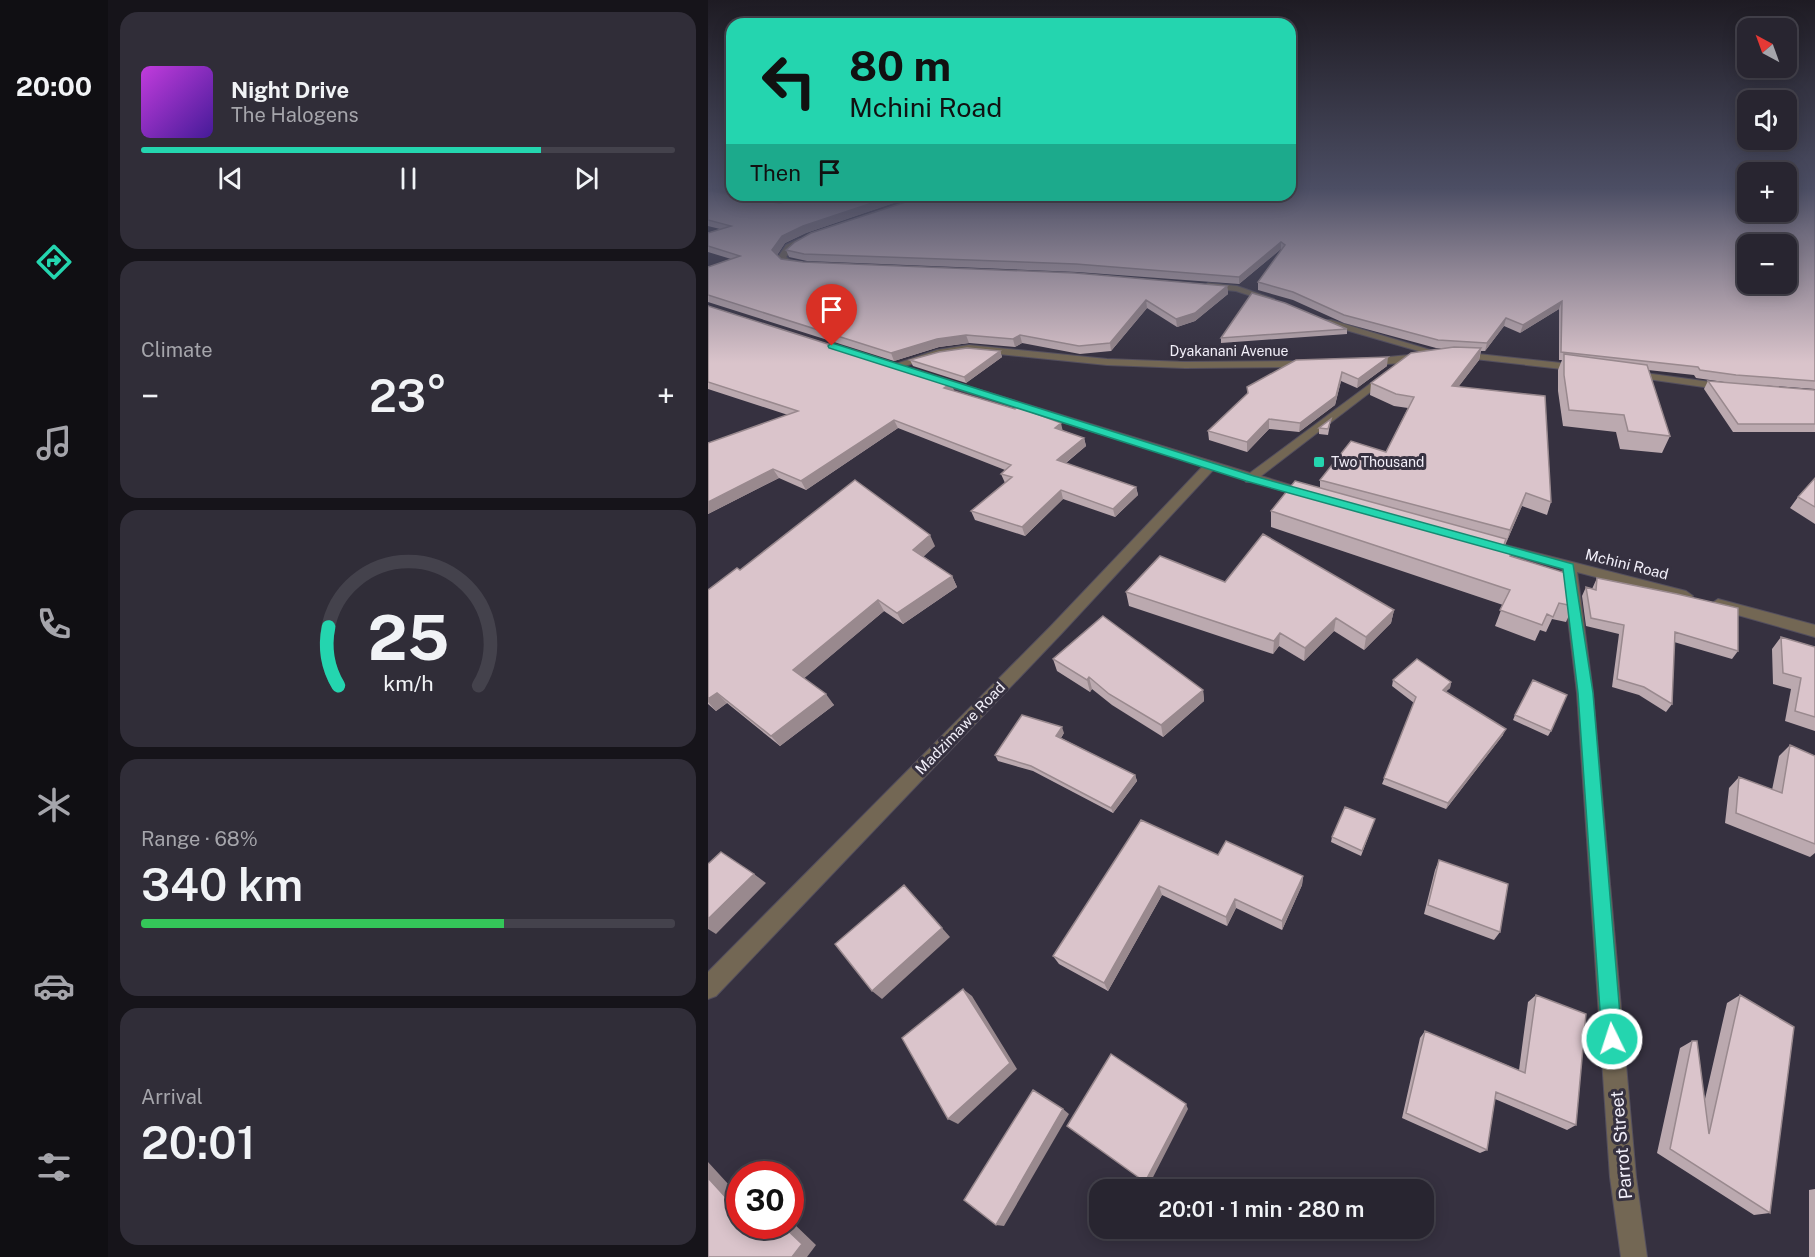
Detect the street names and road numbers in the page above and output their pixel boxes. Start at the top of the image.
street label: Dyakanani Avenue [1169,343,1289,359]
street label: Mchini Road [1584,545,1670,583]
street label: Madzimawe Road [912,678,1008,778]
street label: Parrot Street [1606,1090,1636,1200]

